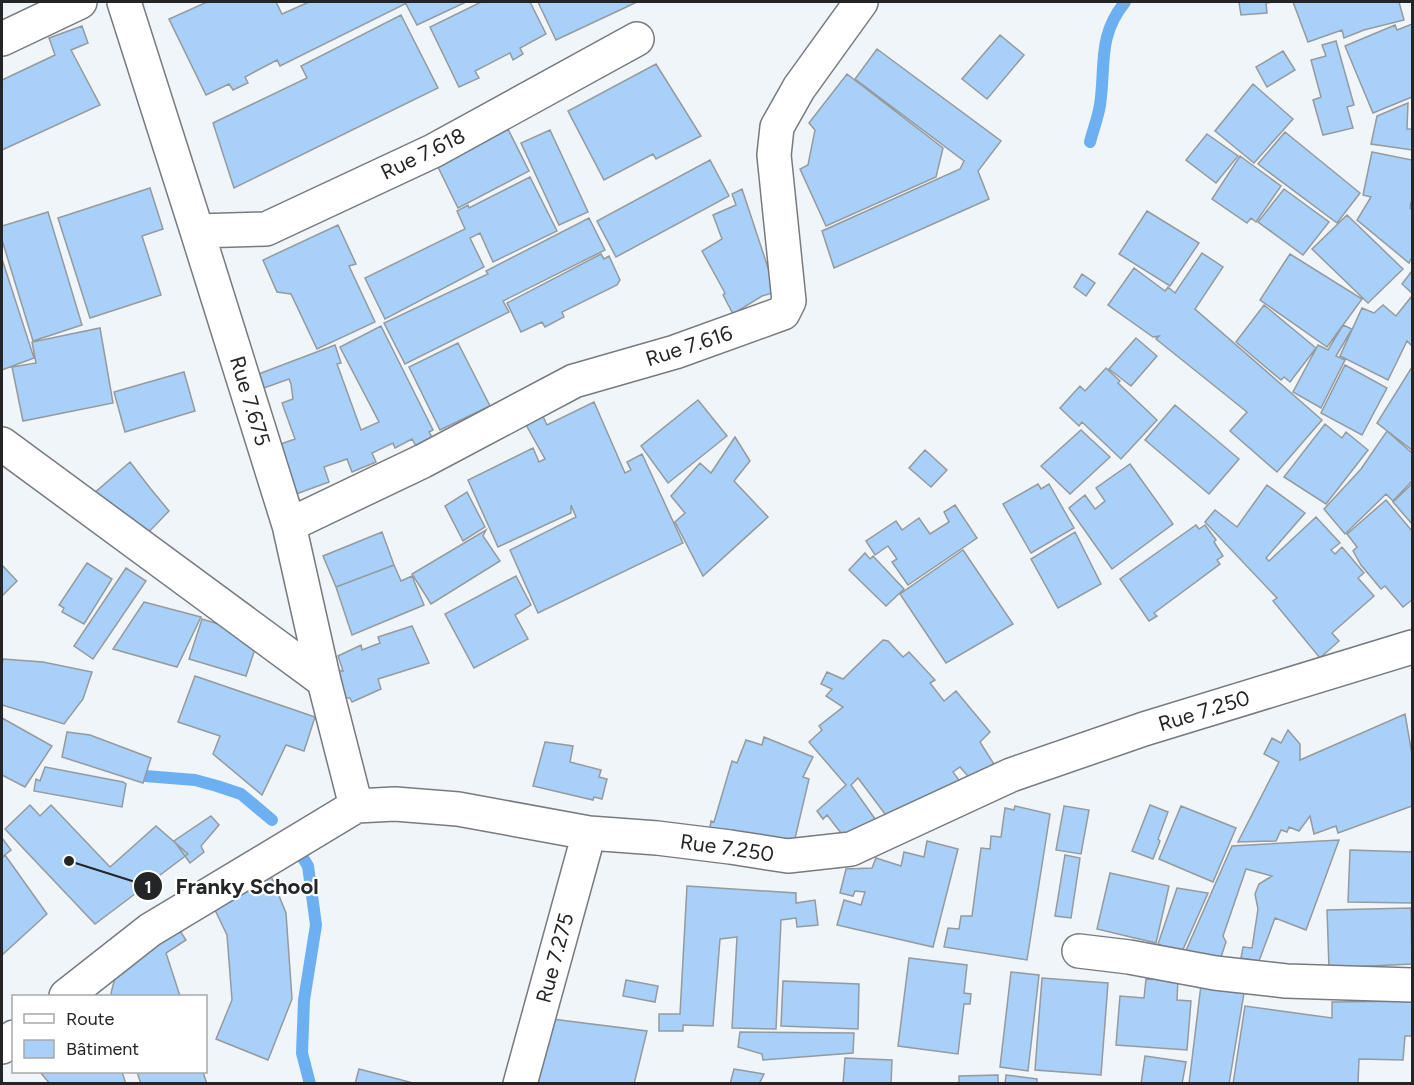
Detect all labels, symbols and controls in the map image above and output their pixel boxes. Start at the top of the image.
street label: Rue 7.618 [377,122,469,185]
street label: Rue 7.616 [642,320,735,371]
street label: Rue 7.675 [225,353,276,449]
street label: Rue 7.250 [1155,685,1253,736]
street label: Rue 7.250 [679,829,776,866]
callout: Franky School [133,866,330,906]
text: Franky School [175,873,319,900]
text: 1 [144,876,152,898]
street label: Rue 7.275 [531,910,579,1006]
legend [12,995,207,1073]
text: Route [66,1008,115,1030]
text: Bâtiment [66,1038,139,1060]

